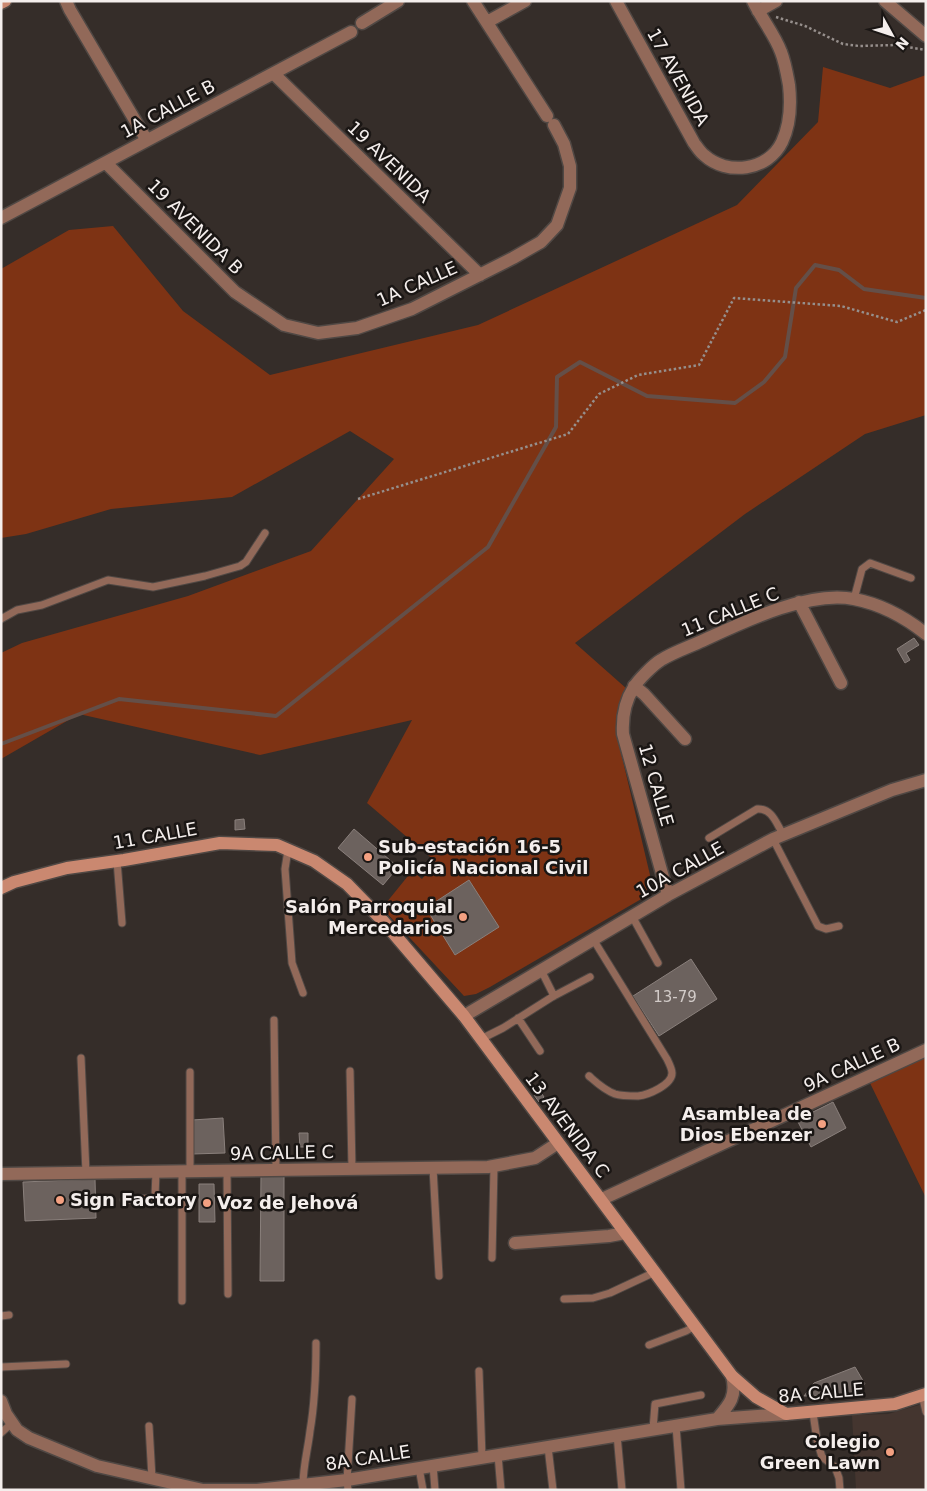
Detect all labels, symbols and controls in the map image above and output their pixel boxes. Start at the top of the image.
north arrow [867,10,917,60]
street label: 17 AVENIDA [643,24,714,130]
text: N [892,34,912,53]
street label: 1A CALLE B [117,75,219,142]
street label: 19 AVENIDA [343,117,436,207]
street label: 19 AVENIDA B [143,175,247,279]
street label: 1A CALLE [373,256,460,311]
street label: 11 CALLE C [678,582,782,641]
street label: 12 CALLE [635,741,678,829]
street label: 11 CALLE [111,818,199,853]
place label: Sub-estación 16-5 Policía Nacional Civil [378,836,588,878]
street label: 10A CALLE [632,837,727,902]
marker: Sub-estación 16-5 Policía Nacional Civil [362,851,374,863]
place label: Salón Parroquial Mercedarios [285,896,453,938]
marker: Salón Parroquial Mercedarios [457,911,469,923]
house number: 13-79 [653,988,697,1006]
street label: 9A CALLE B [800,1033,903,1096]
street label: 13 AVENIDA C [521,1068,614,1181]
place label: Asamblea de Dios Ebenzer [680,1103,812,1145]
marker: Asamblea de Dios Ebenzer [816,1118,828,1130]
street label: 9A CALLE C [230,1141,334,1164]
place label: Sign Factory [70,1189,197,1210]
place label: Voz de Jehová [217,1192,358,1213]
marker: Sign Factory [54,1194,66,1206]
marker: Voz de Jehová [201,1197,213,1209]
street label: 8A CALLE [777,1378,865,1407]
place label: Colegio Green Lawn [760,1431,880,1473]
street label: 8A CALLE [324,1440,412,1475]
marker: Colegio Green Lawn [884,1446,896,1458]

